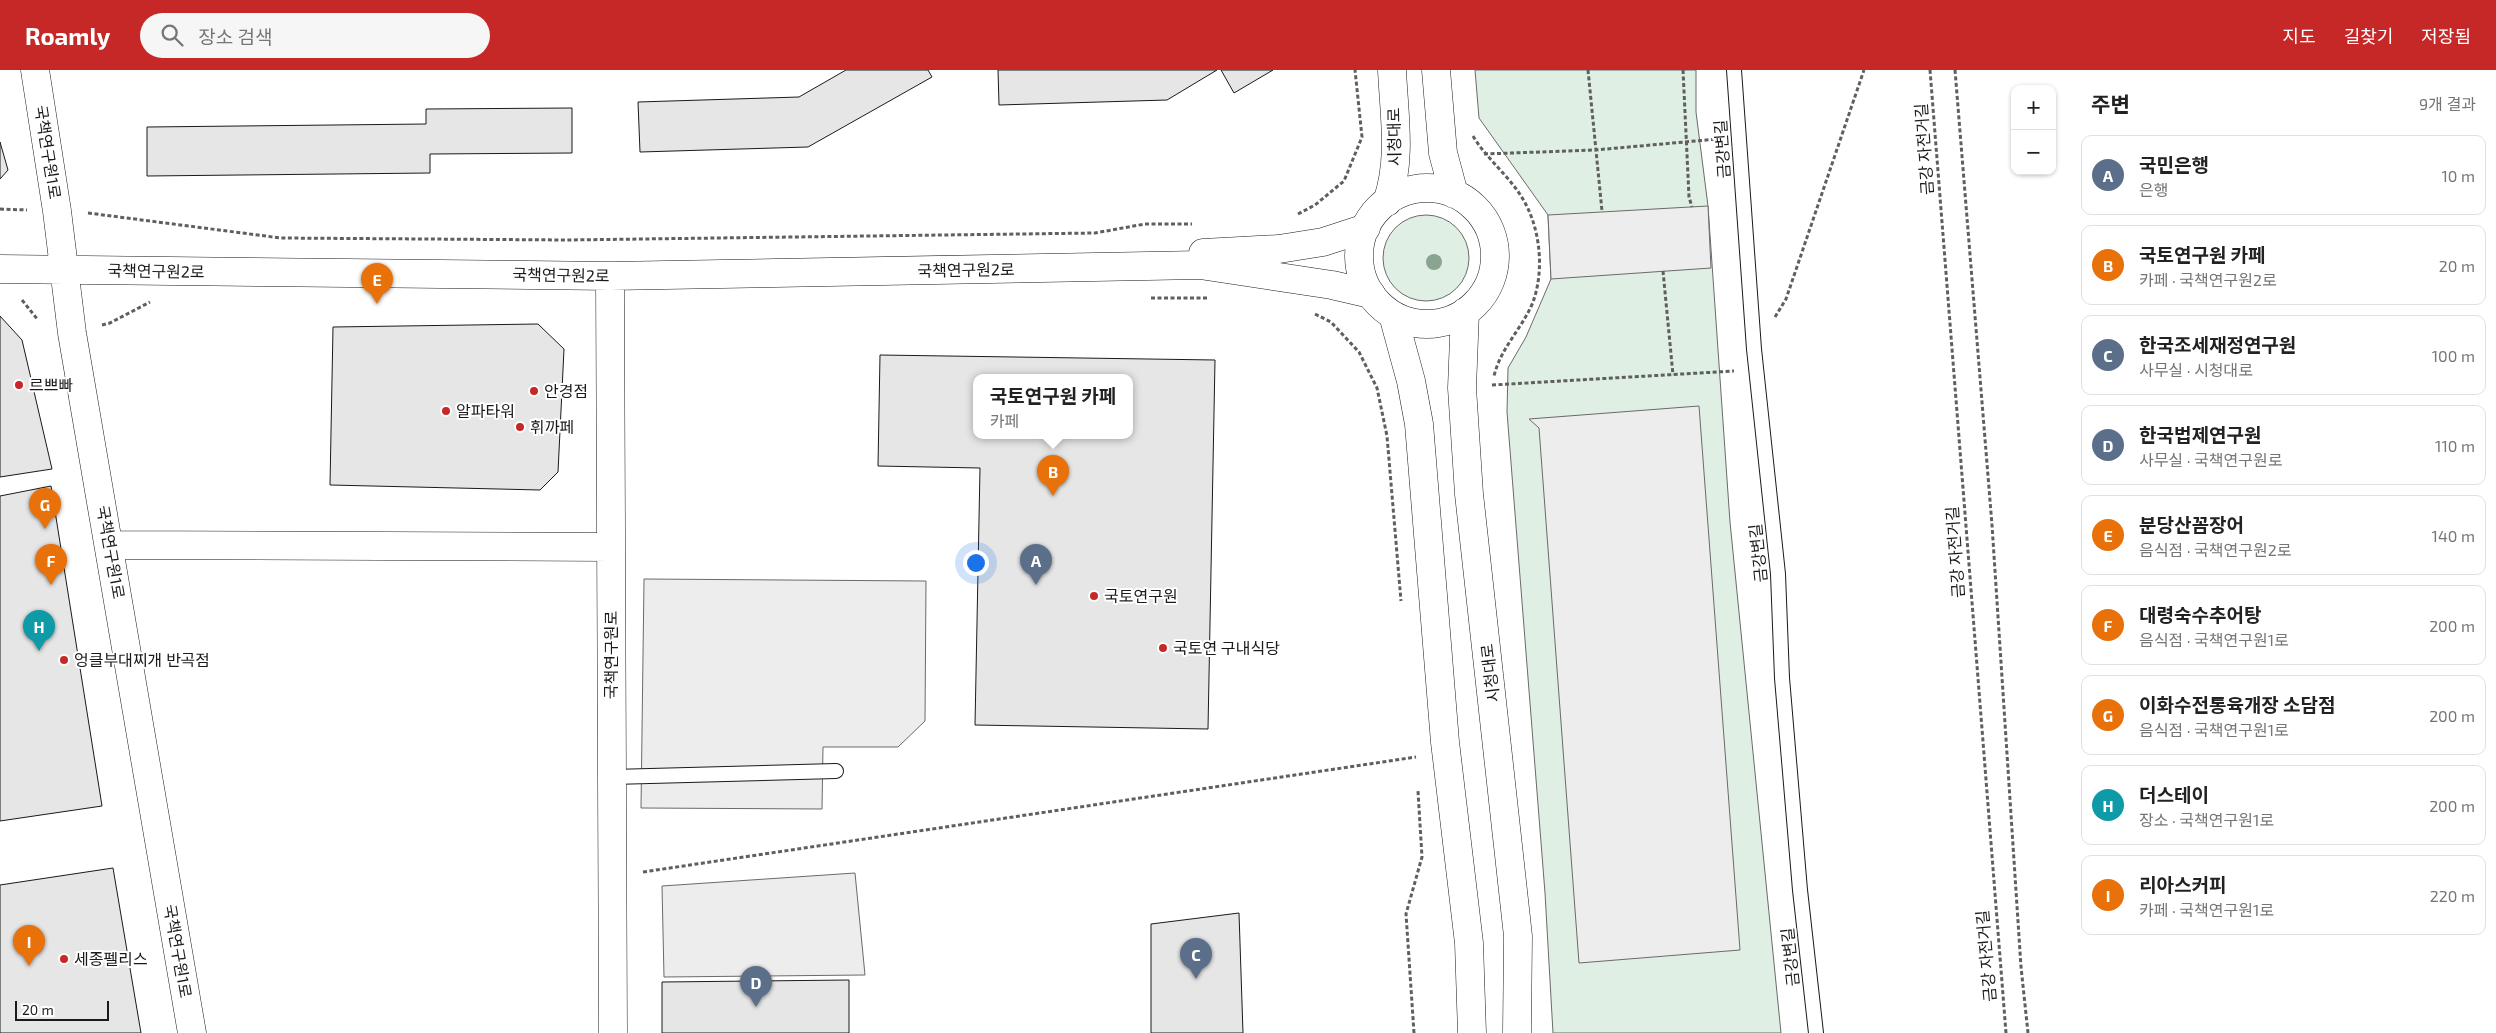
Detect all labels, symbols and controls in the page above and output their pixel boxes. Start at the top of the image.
search box [140,13,490,58]
text: Roamly [25,21,110,50]
icon: search [158,21,186,49]
text: 장소 검색 [198,25,272,48]
text: 지도 [2283,25,2316,47]
text: 길찾기 [2344,25,2393,47]
text: 저장됨 [2421,25,2471,47]
map controls [2011,85,2056,175]
button: + [2011,85,2056,130]
text: 주변 [2091,91,2130,116]
text: 9개 결과 [2419,94,2476,113]
street label: 금강 자전거길 [1911,103,1936,196]
street label: 국책연구원1로 [32,104,65,200]
street label: 시청대로 [1383,107,1404,167]
street label: 금강변길 [1710,119,1733,179]
button: − [2011,130,2056,175]
text: 국민은행 [2139,153,2209,176]
text: A [2103,166,2113,185]
text: 10 m [2441,166,2475,185]
text: 은행 [2139,180,2168,199]
text: 국토연구원 카페 [2139,243,2265,266]
text: B [2103,256,2113,275]
text: 20 m [2439,256,2475,275]
street label: 국책연구원2로 [917,259,1015,280]
street label: 국책연구원2로 [107,260,205,281]
pin: E [361,263,393,304]
street label: 국책연구원2로 [512,264,610,285]
text: 카페 · 국책연구원2로 [2139,270,2277,289]
text: 한국조세재정연구원 [2139,333,2296,356]
text: C [2103,346,2113,365]
text: 100 m [2432,346,2475,365]
text: 사무실 · 시청대로 [2139,360,2253,379]
popup [973,374,1133,439]
place label: 르쁘빠 [29,375,73,394]
marker: 르쁘빠 [13,379,25,391]
place label: 안경점 [544,381,588,400]
text: 국토연구원 카페 [990,384,1116,407]
marker: 안경점 [528,385,540,397]
place label: 알파타워 [456,401,515,420]
marker: 알파타워 [440,405,452,417]
text: 카페 [990,411,1019,430]
place label: 휘까페 [530,417,574,436]
marker: 휘까페 [514,421,526,433]
text: 한국법제연구원 [2139,423,2261,446]
text: D [2103,436,2113,455]
text: 110 m [2435,436,2475,455]
text: 사무실 · 국책연구원로 [2139,450,2282,469]
pin: B [1037,455,1069,496]
pin: G [29,488,61,529]
street label: 국책연구원1로 [94,504,129,600]
street label: 금강 자전거길 [1942,506,1967,599]
text: 분당산꼼장어 [2139,513,2244,536]
street label: 금강변길 [1745,523,1770,583]
text: E [2103,526,2113,545]
text: 140 m [2432,526,2475,545]
text: 음식점 · 국책연구원2로 [2139,540,2291,559]
pin: F [35,544,67,585]
pin: A [1020,544,1052,585]
your location [963,550,989,576]
place label: 국토연구원 [1104,586,1178,605]
marker: 국토연구원 [1088,590,1100,602]
text: 대령숙수추어탕 [2139,603,2261,626]
pin: H [23,610,55,651]
street label: 국책연구원로 [601,611,620,699]
text: F [2104,616,2112,635]
text: 200 m [2429,616,2475,635]
text: 음식점 · 국책연구원1로 [2139,630,2289,649]
place label: 국토연 구내식당 [1173,638,1280,657]
marker: 국토연 구내식당 [1157,642,1169,654]
street label: 시청대로 [1476,642,1503,703]
place label: 엉클부대찌개 반곡점 [74,650,210,669]
marker: 엉클부대찌개 반곡점 [58,654,70,666]
text: 이화수전통육개장 소담점 [2139,693,2335,716]
text: G [2103,706,2113,725]
text: 200 m [2429,706,2475,725]
text: 음식점 · 국책연구원1로 [2139,720,2289,739]
text: 더스테이 [2139,783,2209,806]
text: H [2102,796,2114,815]
text: 200 m [2429,796,2475,815]
text: 장소 · 국책연구원1로 [2139,810,2274,829]
text: 리아스커피 [2139,873,2226,896]
text: I [2106,886,2110,905]
text: 220 m [2430,886,2475,905]
text: 카페 · 국책연구원1로 [2139,900,2274,919]
street label: 국책연구원1로 [161,903,196,999]
street label: 금강 자전거길 [1972,909,1999,1003]
pin: I [13,925,45,966]
street label: 금강변길 [1777,927,1802,987]
pin: C [1180,938,1212,979]
place label: 세종펠리스 [74,949,148,968]
marker: 세종펠리스 [58,953,70,965]
pin: D [740,966,772,1007]
scale bar [15,998,109,1021]
text: 20 m [22,1001,54,1018]

